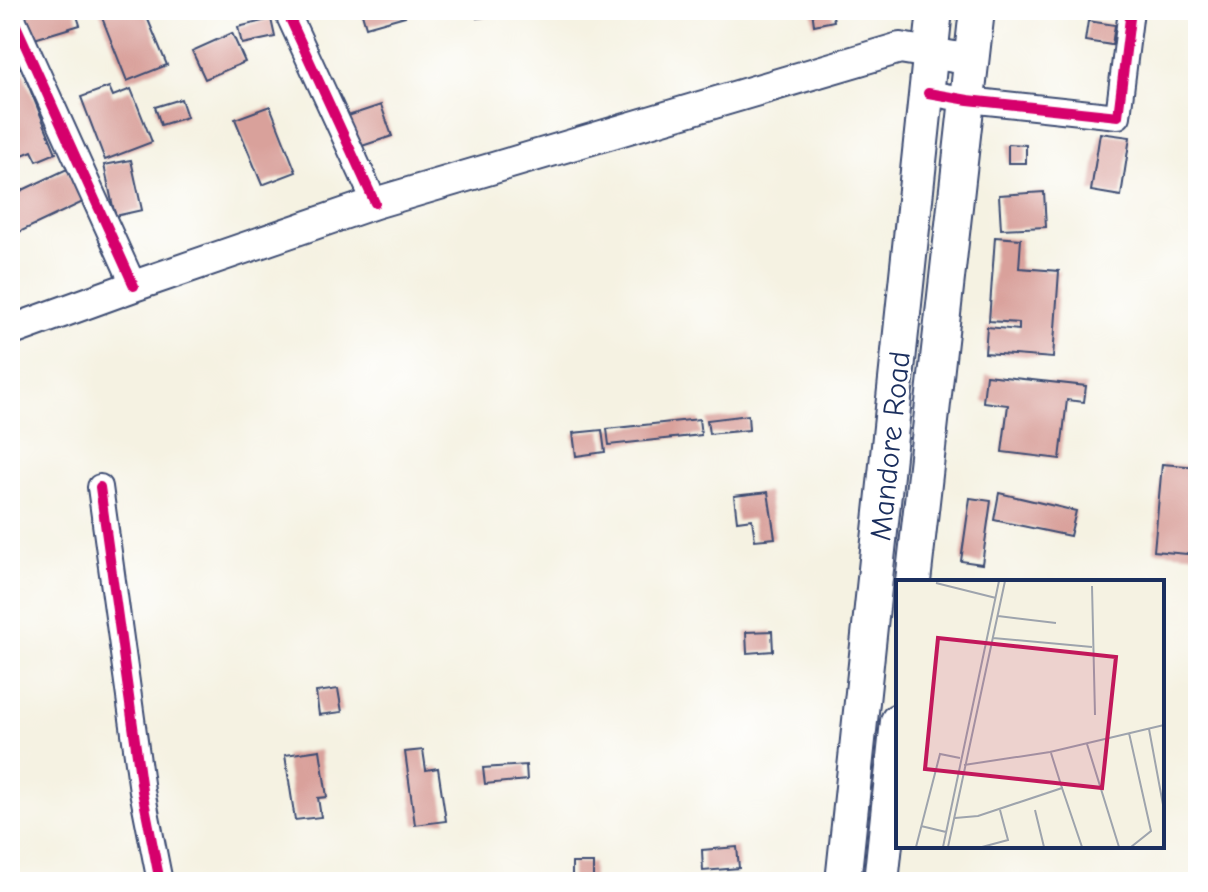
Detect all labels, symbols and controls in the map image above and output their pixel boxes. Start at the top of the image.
street label: Mandore Road [863,350,918,542]
inset map [896,580,1164,848]

